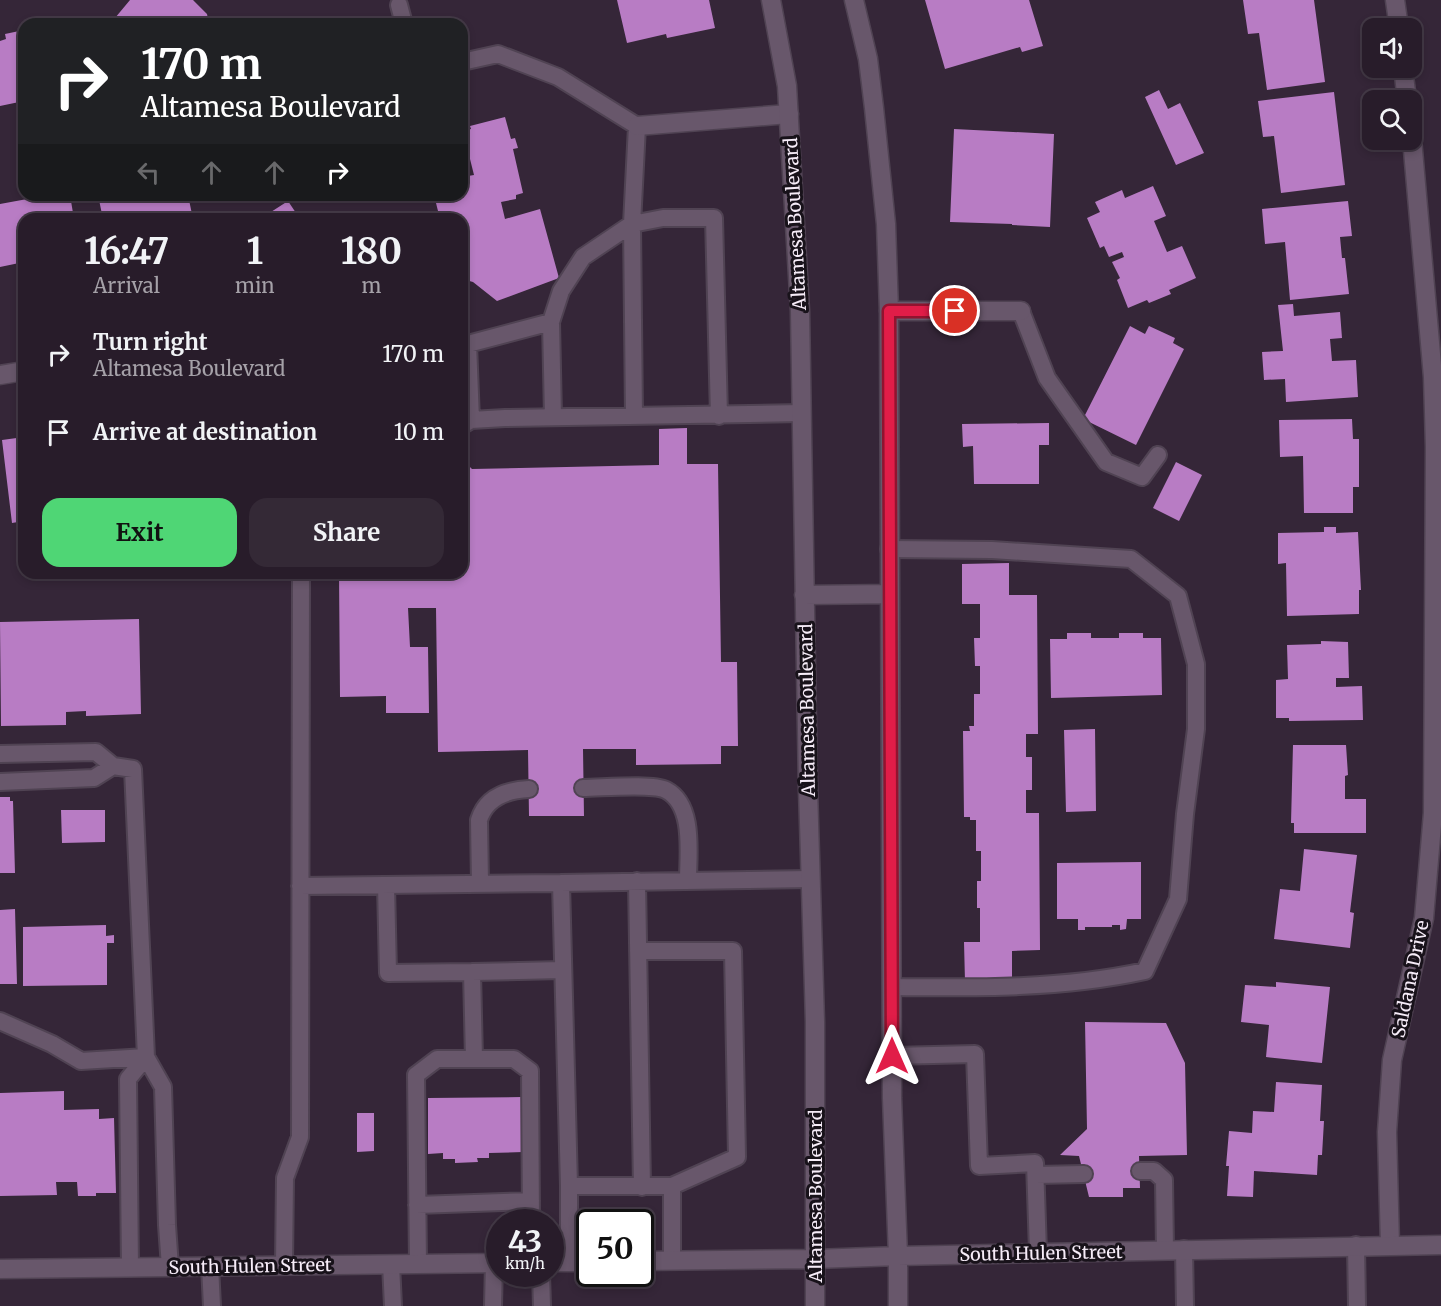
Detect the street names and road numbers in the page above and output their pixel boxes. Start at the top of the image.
street label: Altamesa Boulevard [779,137,811,312]
street label: Altamesa Boulevard [794,623,820,798]
street label: Saldana Drive [1386,918,1434,1040]
street label: Altamesa Boulevard [804,1109,827,1284]
street label: South Hulen Street [959,1240,1123,1266]
street label: South Hulen Street [168,1253,332,1279]

